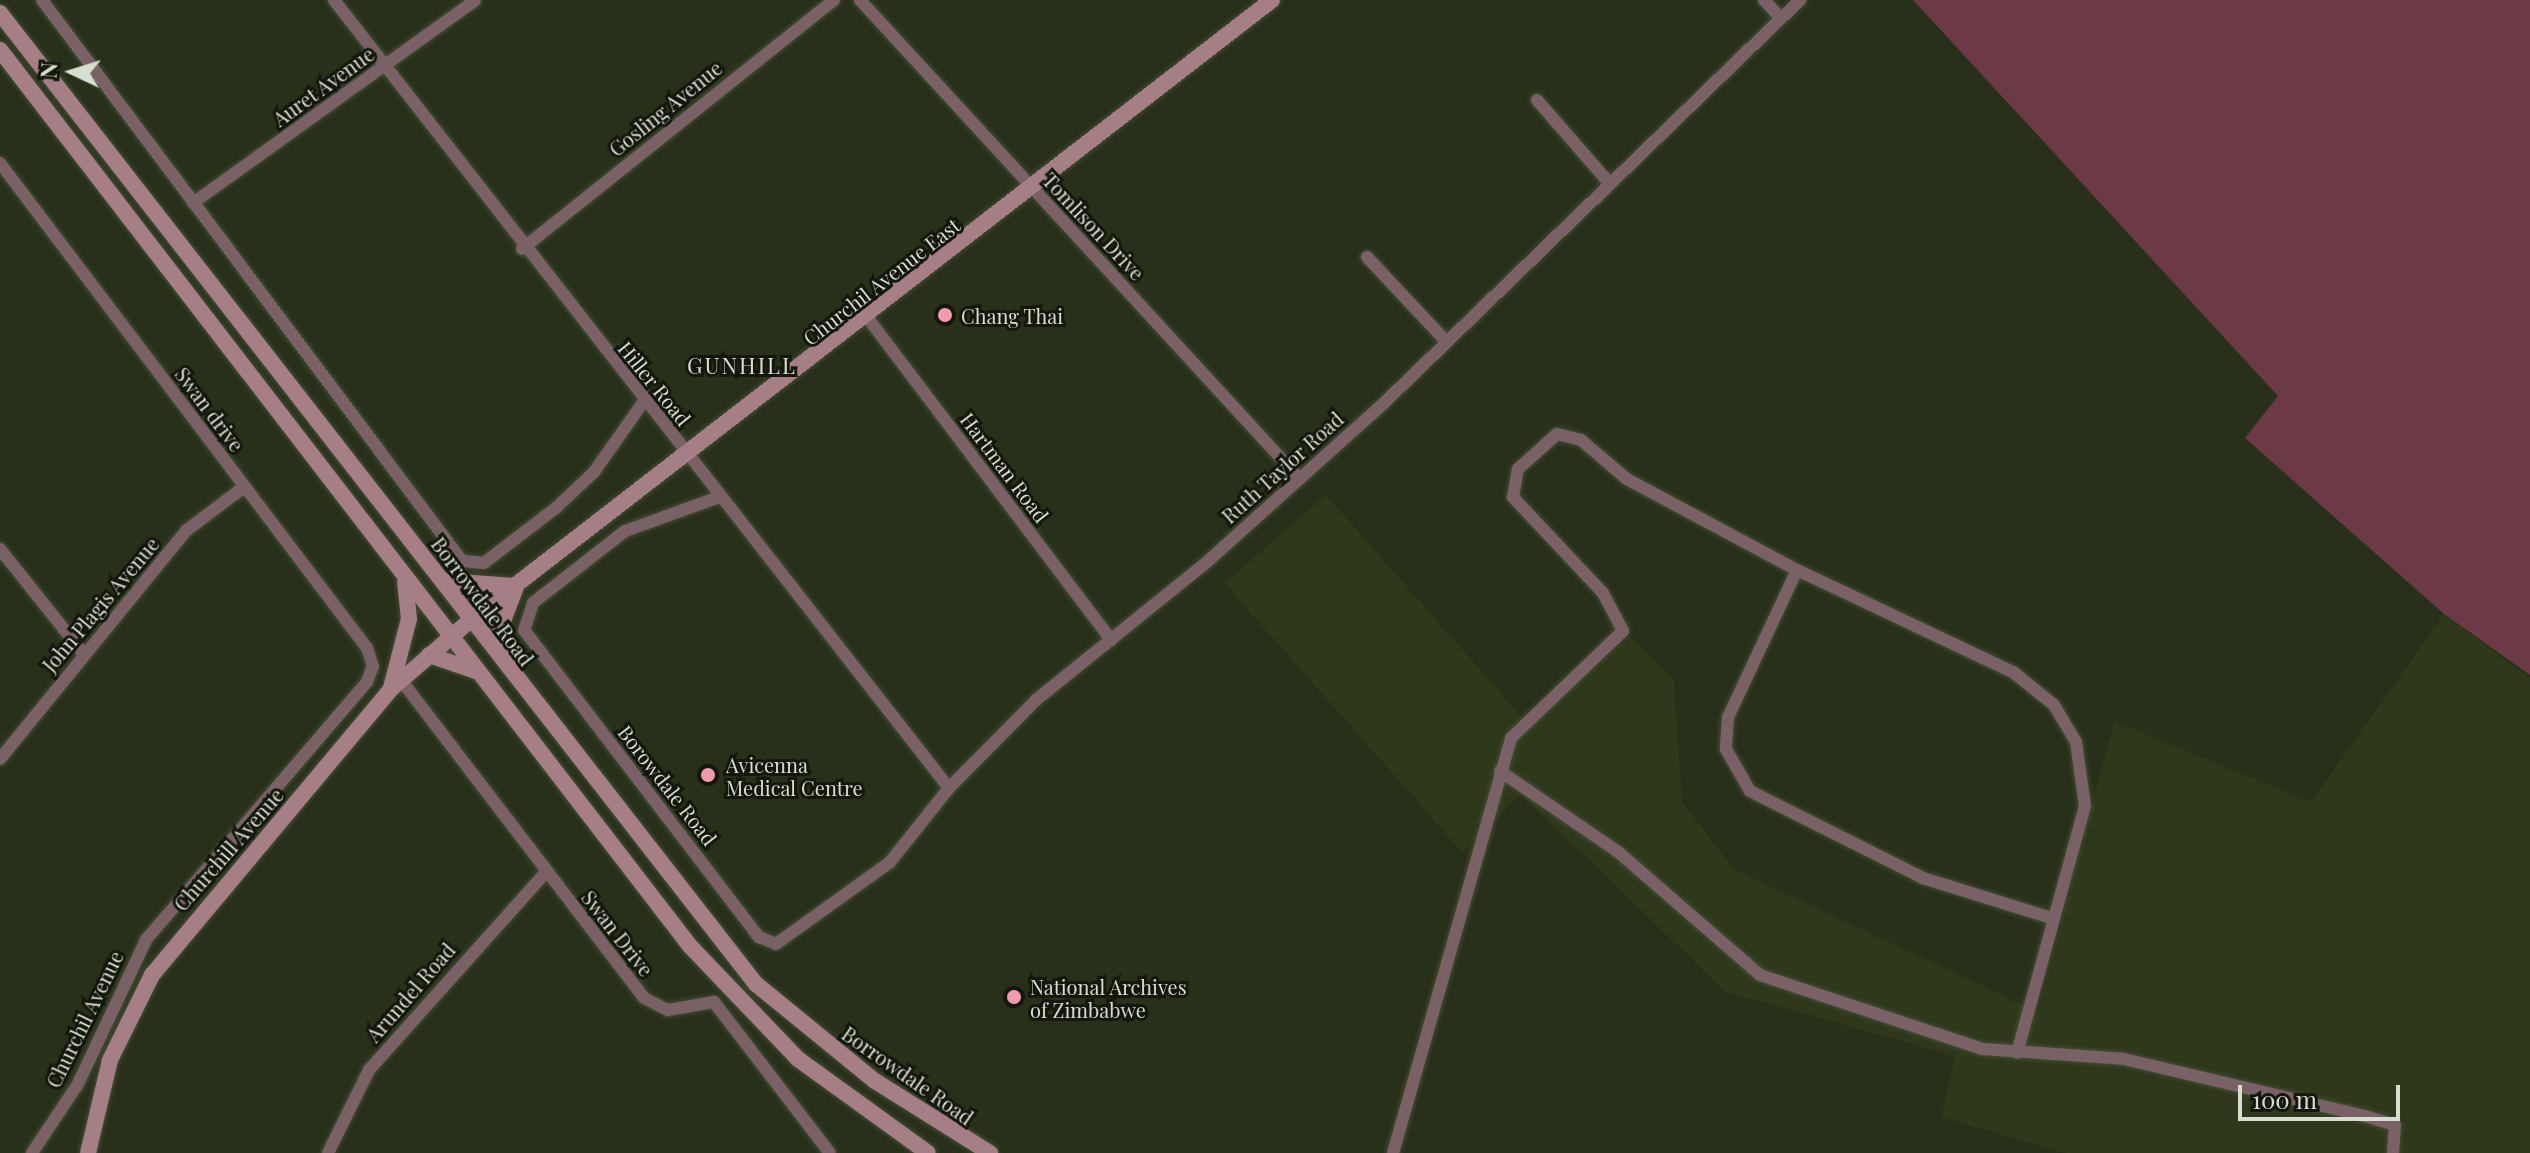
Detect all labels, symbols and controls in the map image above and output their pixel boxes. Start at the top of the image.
north arrow [32,32,112,112]
street label: Auret Avenue [267,41,379,131]
street label: Gosling Avenue [604,55,726,161]
text: N [33,61,64,79]
street label: Tomlison Drive [1038,167,1150,285]
street label: Churchil Avenue East [798,212,964,350]
place label: Chang Thai [961,303,1064,327]
marker: Chang Thai [936,306,954,324]
street label: Hiller Road [614,336,696,430]
district label: GUNHILL [687,353,797,379]
street label: Swan drive [171,362,249,456]
street label: Ruth Taylor Road [1216,406,1348,528]
street label: Hartman Road [956,407,1054,527]
street label: John Plagis Avenue [36,532,164,676]
street label: Borrowdale Road [427,532,539,670]
street label: Borowdale Road [614,720,722,850]
place label: Avicenna Medical Centre [726,752,863,799]
marker: Avicenna Medical Centre [697,764,719,786]
street label: Churchill Avenue [168,782,288,916]
street label: Swan Drive [577,885,659,981]
street label: Arundel Road [361,938,459,1046]
street label: Churchil Avenue [40,946,128,1092]
place label: National Archives of Zimbabwe [1030,974,1187,1021]
marker: National Archives of Zimbabwe [1005,988,1023,1006]
street label: Borrowdale Road [838,1021,978,1129]
scale bar [2242,1069,2404,1119]
text: 100 m [2252,1083,2317,1115]

